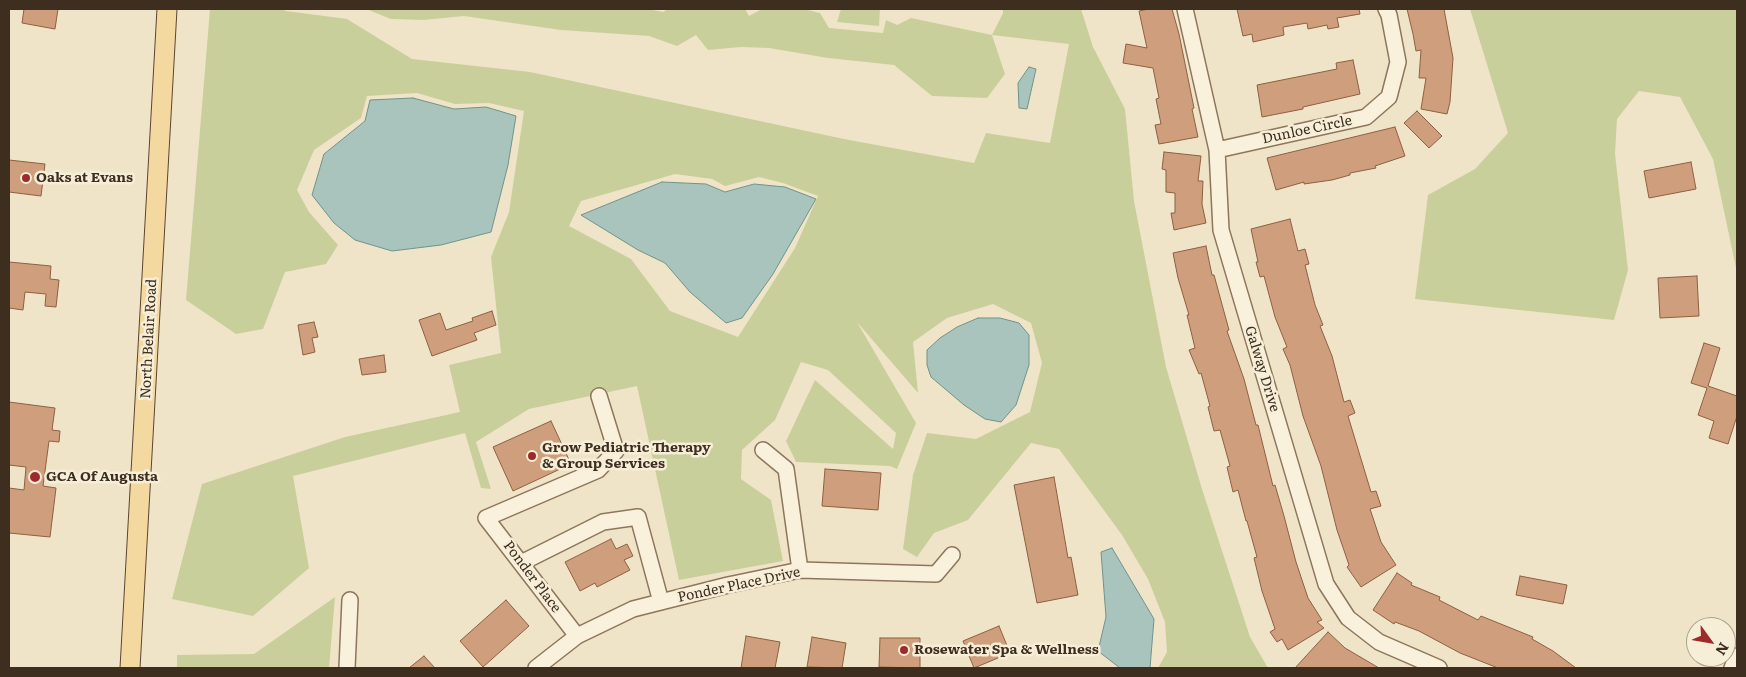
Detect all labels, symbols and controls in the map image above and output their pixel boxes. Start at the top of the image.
street label: Dunloe Circle [1261,112,1353,148]
place label: Oaks at Evans [36,170,133,186]
marker: Oaks at Evans [20,172,32,184]
street label: North Belair Road [137,279,161,399]
street label: Galway Drive [1241,324,1283,414]
place label: Grow Pediatric Therapy & Group Services [542,440,711,472]
marker: Grow Pediatric Therapy & Group Services [526,450,538,462]
place label: GCA Of Augusta [46,469,158,485]
marker: GCA Of Augusta [28,470,42,484]
street label: Ponder Place [500,538,564,616]
street label: Ponder Place Drive [676,564,802,606]
north arrow [1686,617,1736,667]
text: N [1711,639,1734,660]
place label: Rosewater Spa & Wellness [914,642,1099,658]
marker: Rosewater Spa & Wellness [898,644,910,656]

